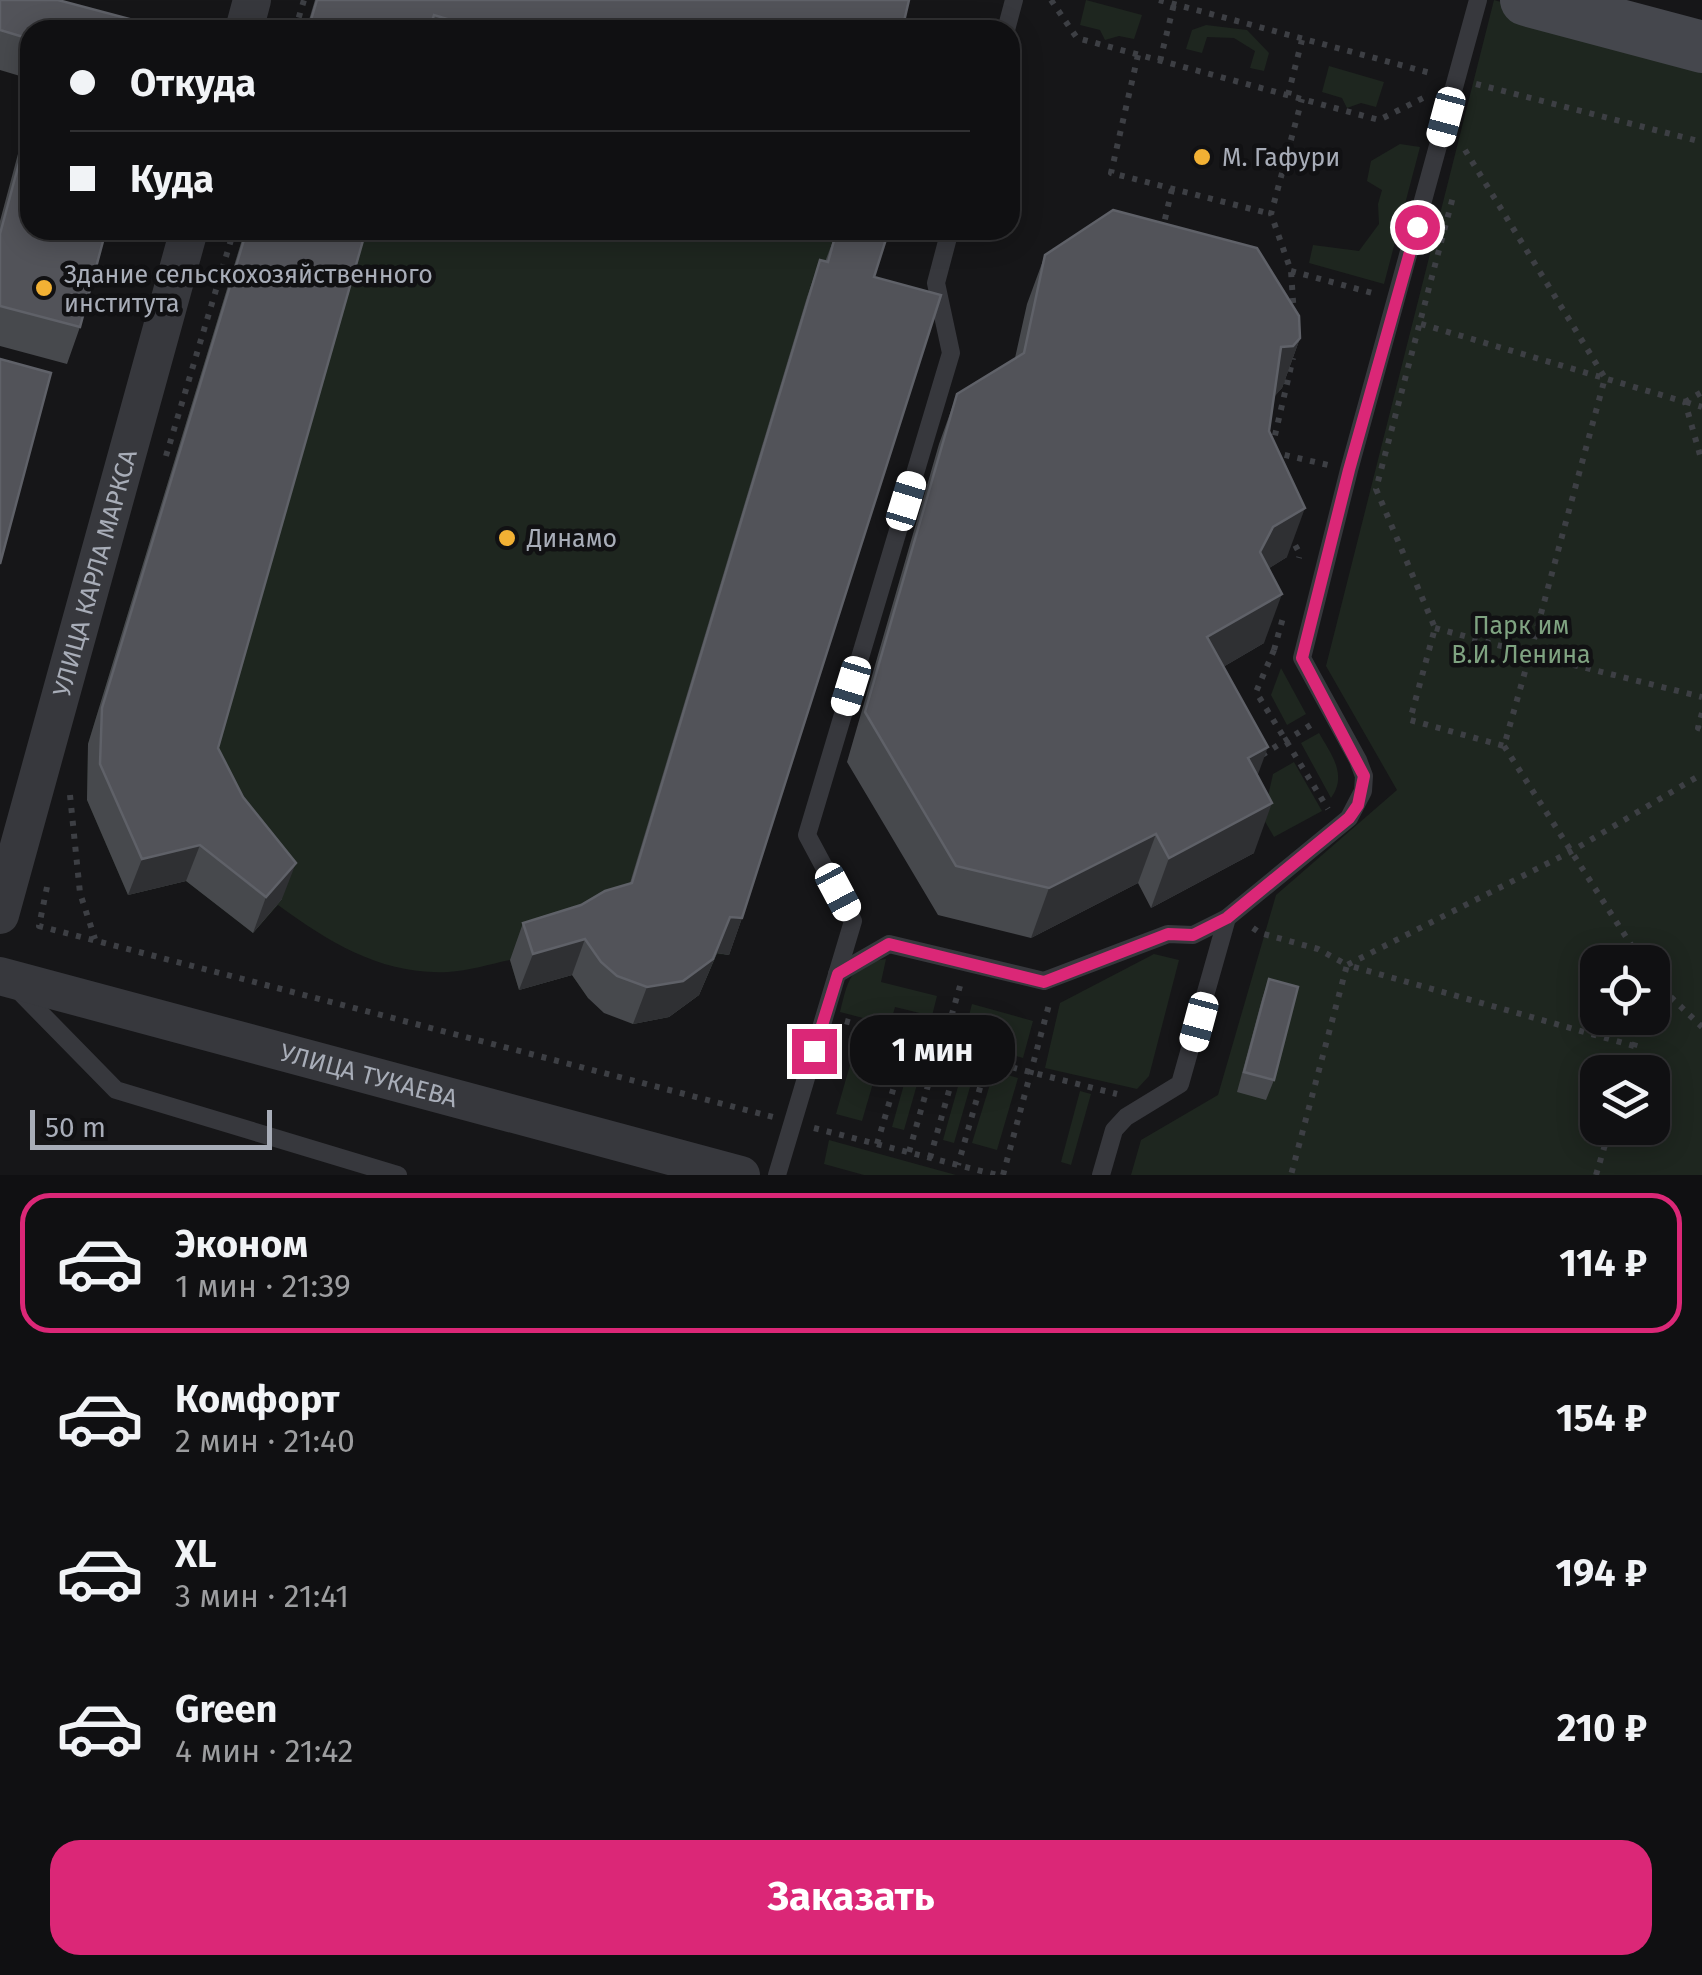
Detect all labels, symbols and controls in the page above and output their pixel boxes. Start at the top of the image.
text: Откуда [130,60,256,106]
car [1424,84,1468,150]
place label: М. Гафури [1222,143,1340,173]
marker: М. Гафури [1191,146,1213,168]
text: Куда [130,156,214,202]
route start [1395,205,1440,250]
place label: Здание сельскохозяйственного института [64,260,433,319]
marker: Здание сельскохозяйственного института [33,277,55,299]
street label: УЛИЦА КАРЛА МАРКСА [47,446,144,700]
car [883,468,929,534]
place label: Динамо [526,524,617,554]
marker: Динамо [496,527,518,549]
park label: Парк им В.И. Ленина [1451,611,1591,670]
car [828,653,874,719]
car [811,858,865,926]
map controls [1580,945,1670,1145]
button: locate [1580,945,1670,1035]
car [1177,989,1221,1055]
callout: 1 мин [849,1016,1014,1086]
route end [792,1029,837,1074]
text: 1 мин [892,1031,973,1069]
street label: УЛИЦА ТУКАЕВА [277,1038,461,1114]
button: layers [1580,1055,1670,1145]
scale bar [30,1105,272,1150]
text: 50 m [45,1111,106,1144]
icon: car [55,1218,145,1308]
text: Эконом [175,1221,308,1267]
text: 114 ₽ [1559,1240,1647,1286]
text: 1 мин · 21:39 [175,1267,351,1305]
icon: car [55,1373,145,1463]
text: Комфорт [175,1376,339,1422]
text: 154 ₽ [1556,1395,1647,1441]
text: 2 мин · 21:40 [175,1422,355,1460]
icon: car [55,1528,145,1618]
text: XL [175,1531,217,1577]
text: 194 ₽ [1555,1550,1647,1596]
text: 3 мин · 21:41 [175,1577,349,1615]
icon: car [55,1683,145,1773]
text: Green [175,1686,278,1732]
text: 210 ₽ [1557,1705,1647,1751]
text: 4 мин · 21:42 [175,1732,353,1770]
button: Заказать [50,1840,1652,1955]

